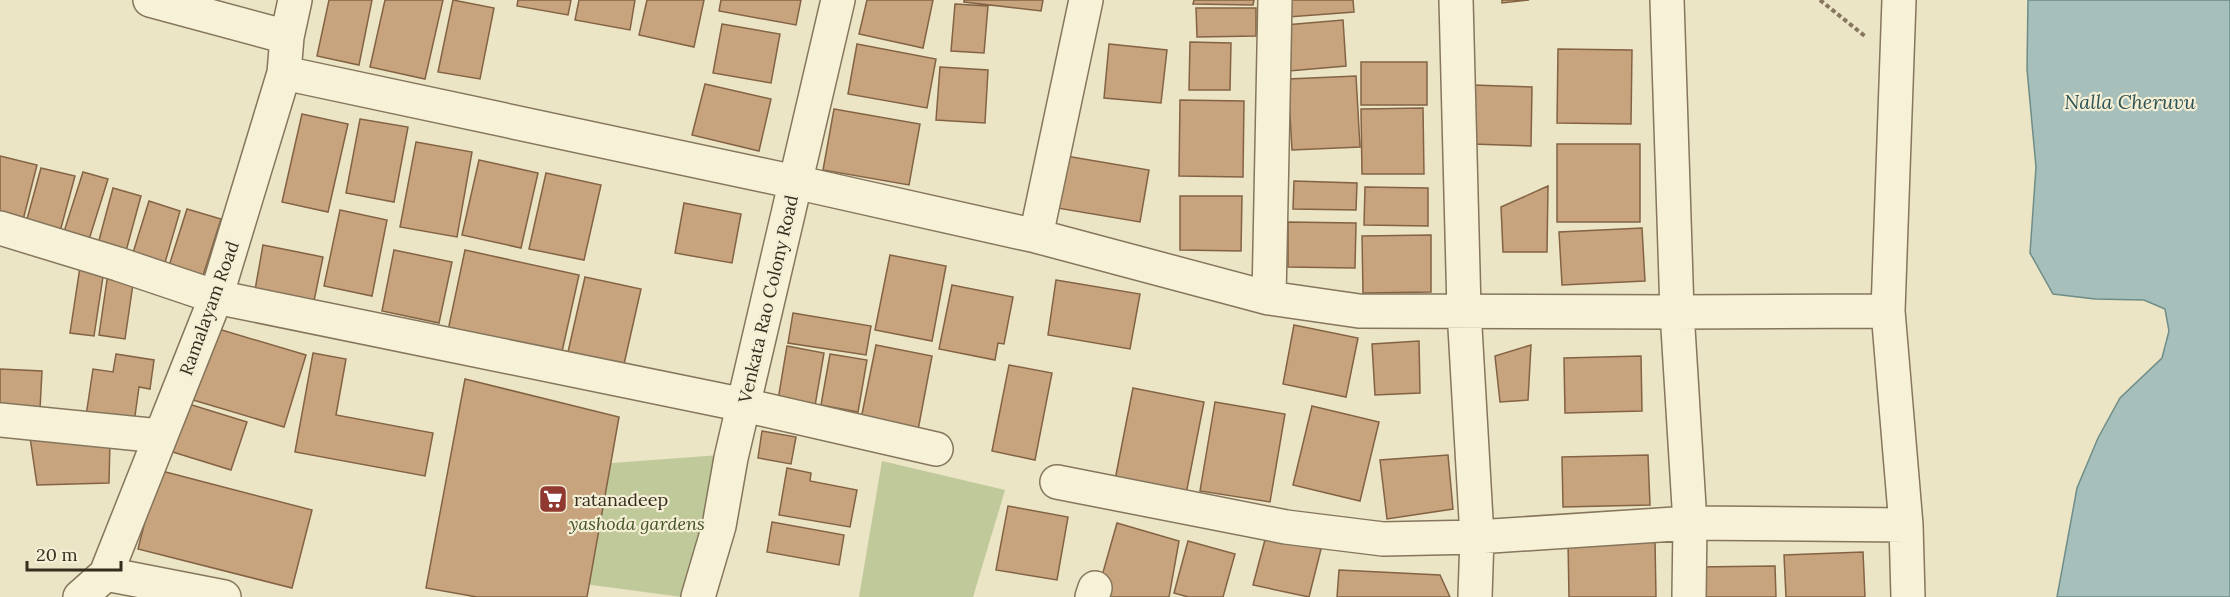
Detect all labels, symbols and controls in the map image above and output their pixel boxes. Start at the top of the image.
water label: Nalla Cheruvu [2064,89,2196,114]
street label: Venkata Rao Colony Road [733,193,803,406]
street label: Ramalayam Road [174,237,244,378]
supermarket icon: ratanadeep [537,483,569,515]
place label: ratanadeep [574,488,668,511]
park label: yashoda gardens [568,512,705,535]
scale bar [27,534,122,572]
text: 20 m [36,543,78,566]

